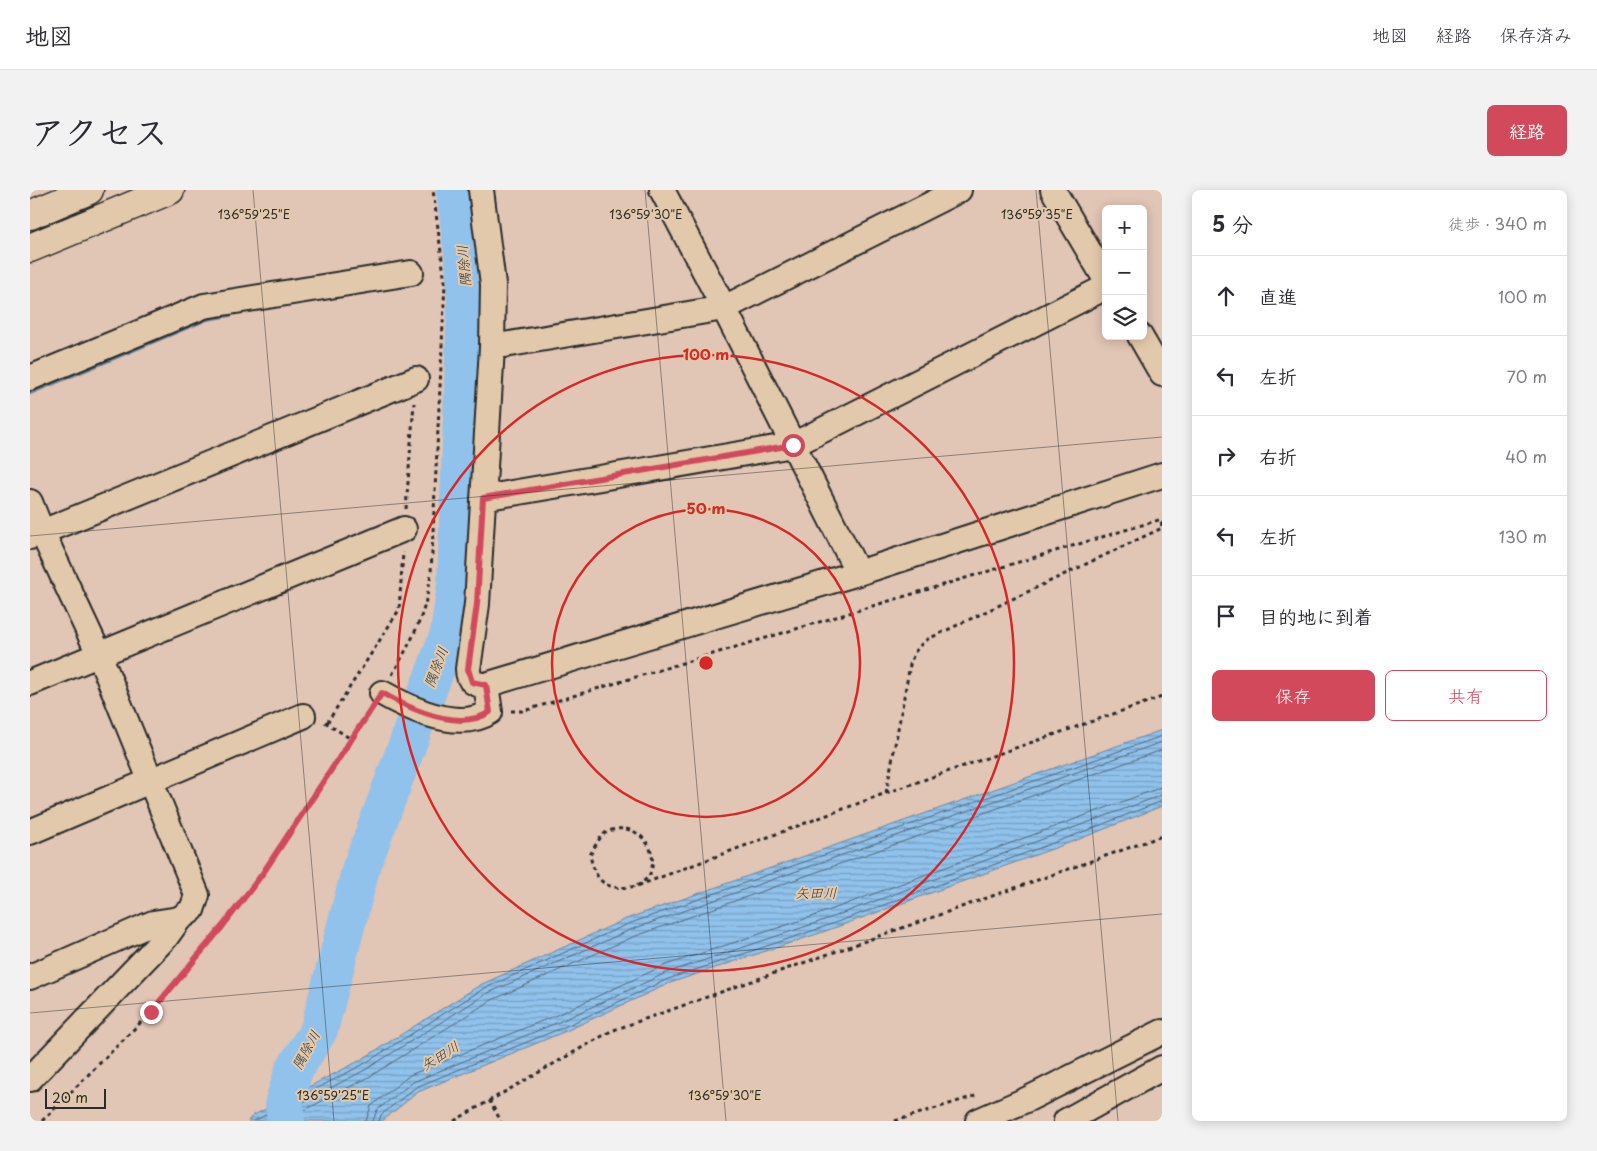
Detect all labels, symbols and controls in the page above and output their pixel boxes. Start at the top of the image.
text: 地図 [25,17,73,53]
text: 地図 [1372,21,1408,48]
text: 経路 [1436,21,1472,48]
text: 保存済み [1500,21,1572,48]
text: アクセス [30,104,168,157]
button: 経路 [1487,105,1567,156]
text: 136°59'25"E [218,205,290,223]
text: 136°59'30"E [609,205,683,223]
text: 136°59'35"E [1001,205,1073,223]
map controls [1102,205,1147,340]
button: + [1102,205,1147,250]
text: 5 分 [1212,207,1253,239]
text: 徒歩 · 340 m [1448,211,1547,235]
water label: 隅除川 [451,244,476,288]
button: − [1102,250,1147,295]
icon: ahead [1212,282,1240,310]
text: 直進 [1259,282,1297,310]
text: 100 m [1498,284,1547,308]
button: layers [1102,295,1147,340]
text: 100 m [683,342,729,365]
icon: left [1212,362,1240,390]
text: 左折 [1259,362,1297,390]
text: 70 m [1507,364,1547,388]
route start [782,434,805,457]
icon: right [1212,442,1240,470]
text: 右折 [1259,442,1297,470]
text: 40 m [1505,444,1547,468]
text: 50 m [687,496,725,519]
icon: left [1212,522,1240,550]
text: 左折 [1259,522,1297,550]
text: 130 m [1499,524,1547,548]
icon: arrive [1212,602,1240,630]
text: 目的地に到着 [1259,602,1373,630]
water label: 隅除川 [418,643,453,690]
centre of rings [697,654,715,672]
button: 保存 [1212,670,1375,721]
button: 共有 [1385,670,1547,721]
water label: 矢田川 [795,882,837,903]
route end [140,1001,163,1024]
water label: 隅除川 [286,1026,325,1073]
water label: 矢田川 [416,1036,463,1076]
scale bar [45,1086,106,1109]
text: 136°59'25"E [297,1086,369,1104]
text: 136°59'30"E [688,1086,762,1104]
text: 20 m [52,1087,88,1108]

